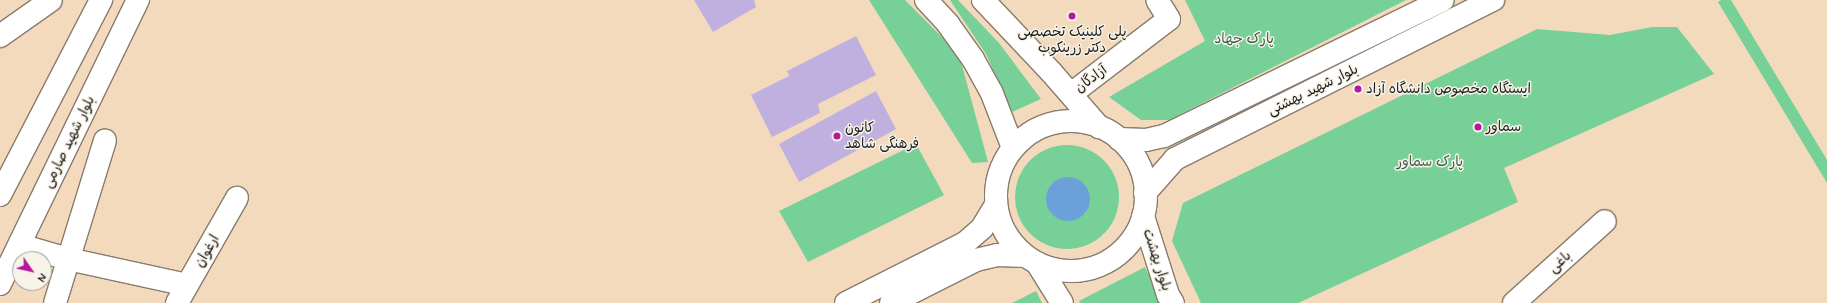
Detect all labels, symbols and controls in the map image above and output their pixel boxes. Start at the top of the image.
marker: پلی کلینیک تخصصی دکتر زرینکوب [1066,10,1078,22]
place label: پلی کلینیک تخصصی دکتر زرینکوب [1018,24,1126,56]
park label: پارک جهاد [1214,31,1274,47]
street label: بلوار شهید بهشتی [1265,61,1361,119]
street label: آزادگان [1072,62,1110,96]
place label: ایستگاه مخصوص دانشگاه آزاد [1366,81,1531,97]
marker: ایستگاه مخصوص دانشگاه آزاد [1353,84,1363,94]
street label: بلوار شهید صارمی [39,93,99,191]
place label: سماور [1486,119,1521,135]
place label: کانون فرهنگی شاهد [845,120,919,152]
marker: سماور [1473,122,1483,132]
marker: کانون فرهنگی شاهد [832,131,842,141]
park label: پارک سماور [1397,154,1463,170]
street label: بلوار بهشت [1139,227,1175,293]
street label: ارغوان [191,232,223,270]
street label: باغی [1545,247,1575,277]
north arrow [12,251,52,291]
text: N [33,270,49,284]

